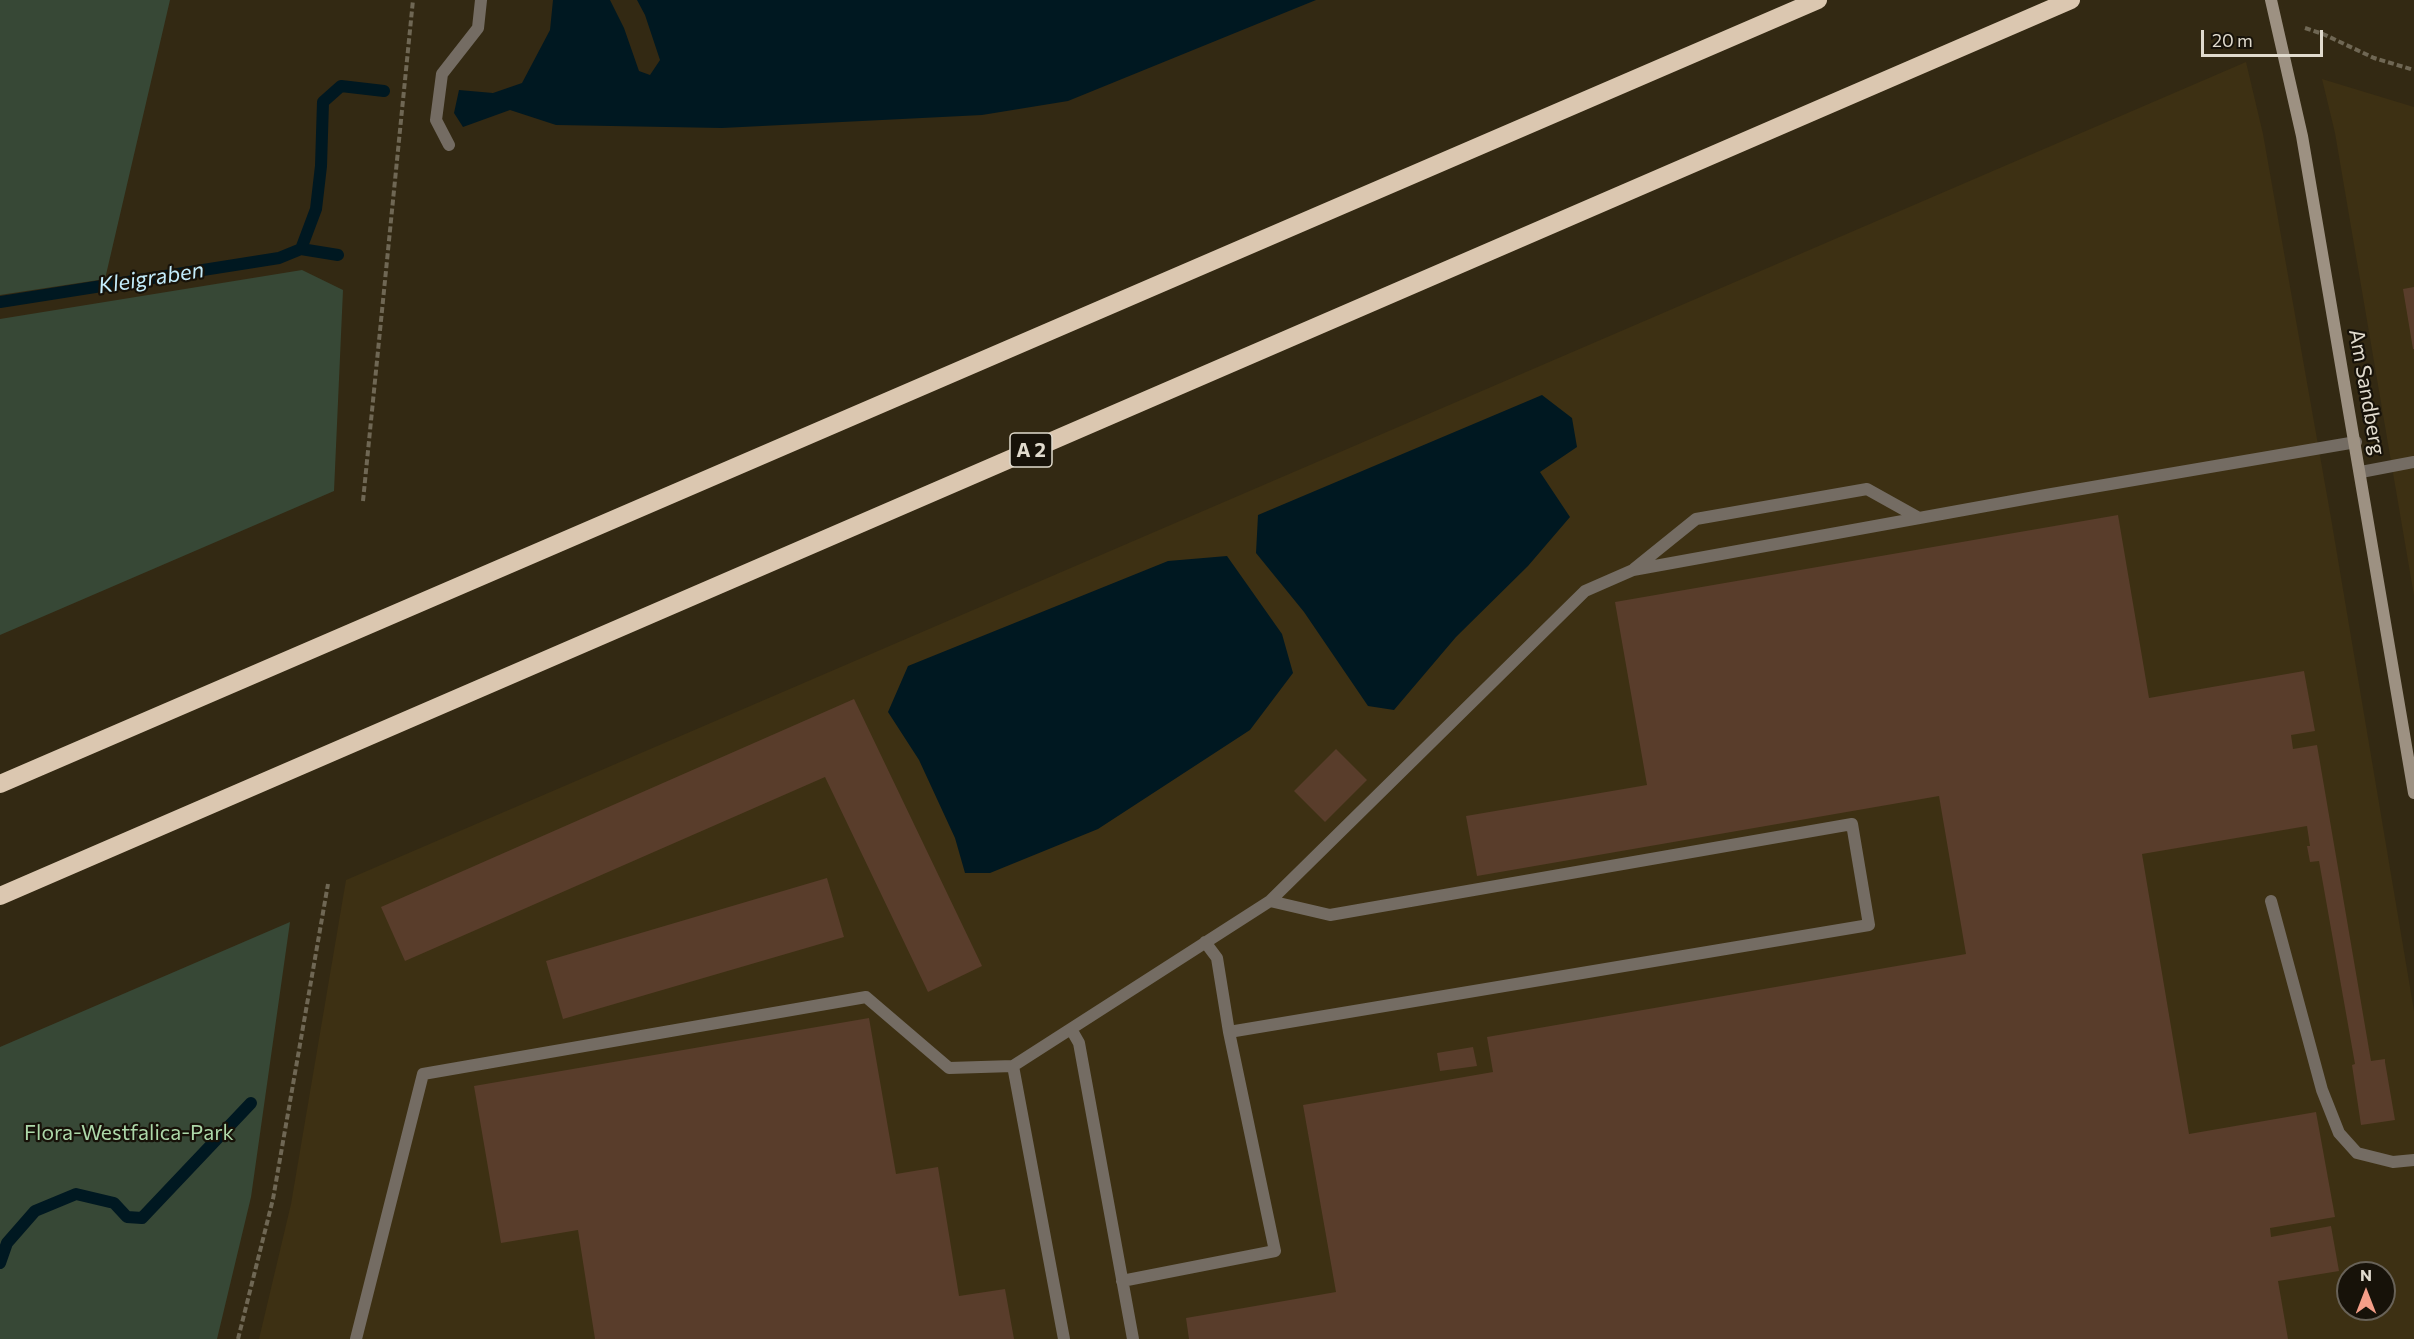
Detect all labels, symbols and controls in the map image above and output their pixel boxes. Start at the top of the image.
scale bar [2204,18,2326,56]
text: 20 m [2212,29,2253,51]
water label: Kleigraben [96,257,206,299]
street label: Am Sandberg [2344,327,2390,457]
road number: A 2 [1010,433,1052,467]
park label: Flora-Westfalica-Park [24,1120,234,1146]
north arrow [2336,1261,2396,1321]
text: N [2360,1265,2372,1284]

